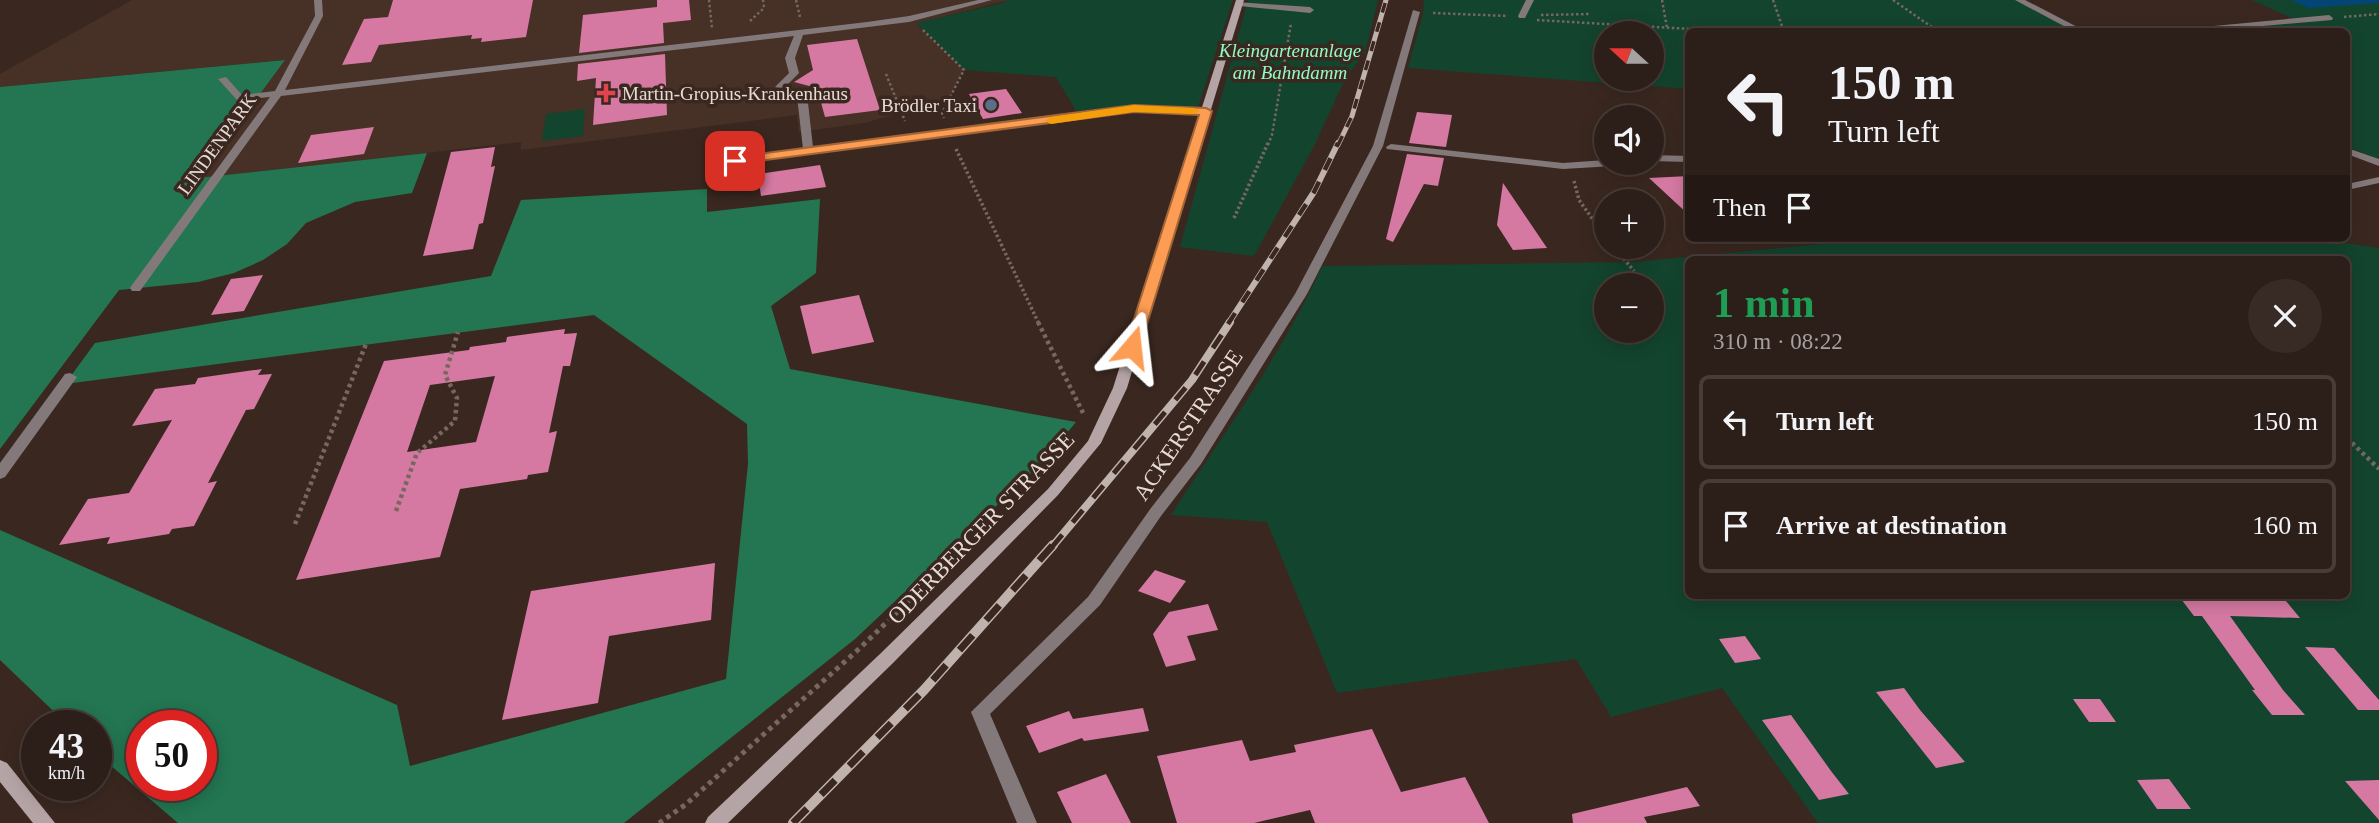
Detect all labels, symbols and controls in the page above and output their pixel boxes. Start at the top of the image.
north arrow [1594,21,1664,91]
map controls [1594,21,1664,343]
park label: Kleingartenanlage am Bahndamm [1218,40,1361,83]
text: 150 m [1828,55,1955,110]
icon: left [1713,56,1804,147]
marker: Martin-Gropius-Krankenhaus [596,83,616,103]
place label: Martin-Gropius-Krankenhaus [622,83,848,104]
street label: LINDENPARK [173,89,261,199]
place label: Brödler Taxi [881,95,977,116]
marker: Brödler Taxi [983,97,999,113]
button: sound [1594,105,1664,175]
text: Turn left [1828,113,1940,149]
pin [705,131,765,191]
icon: arrive [716,142,754,180]
button: + [1594,189,1664,259]
icon: arrive [1780,189,1818,227]
text: Then [1713,193,1766,222]
button: − [1594,273,1664,343]
button: close [2248,279,2322,353]
text: 1 min [1713,280,1815,326]
position arrow [1095,310,1169,384]
text: 310 m · 08:22 [1713,329,1843,354]
street label: ACKERSTRASSE [1128,345,1248,505]
icon: left [1717,403,1755,441]
text: Turn left [1776,407,1874,436]
text: 150 m [2252,407,2318,436]
street label: ODERBERGER STRASSE [883,427,1079,629]
icon: arrive [1717,507,1755,545]
text: Arrive at destination [1776,511,2007,540]
text: 160 m [2252,511,2318,540]
speed limit sign: 50 [126,710,217,801]
text: 43 [49,727,84,766]
text: km/h [48,763,85,783]

